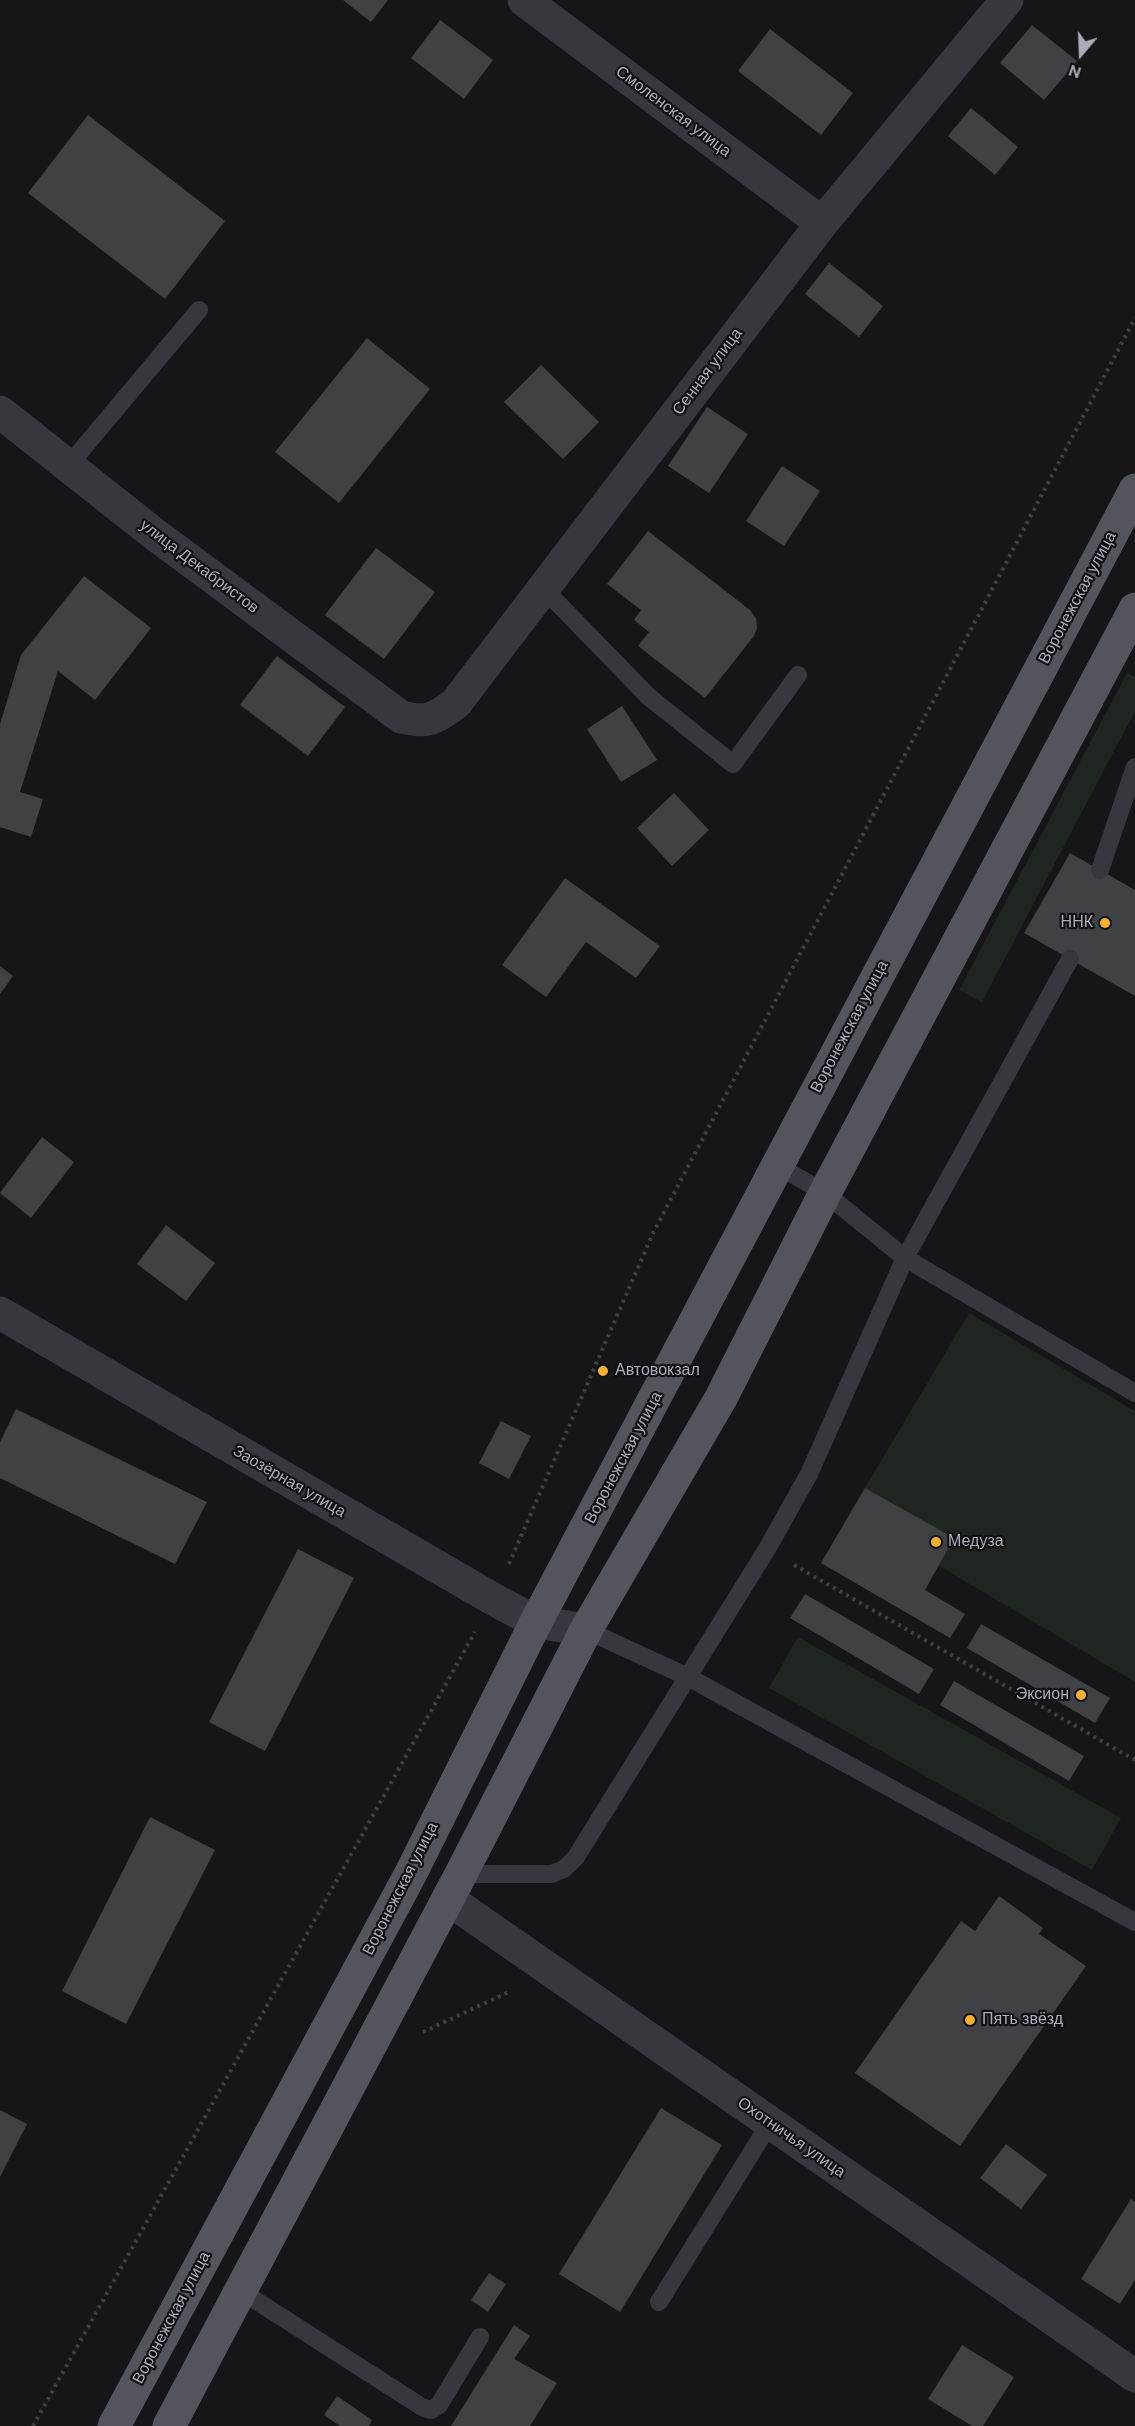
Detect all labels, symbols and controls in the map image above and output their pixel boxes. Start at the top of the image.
north arrow [1051,24,1111,84]
text: N [1066,60,1084,83]
street label: Смоленская улица [612,62,734,162]
street label: Сенная улица [669,325,747,419]
street label: улица Декабристов [136,516,262,618]
street label: Воронежская улица [1035,529,1121,667]
place label: ННК [1061,913,1093,933]
marker: ННК [1098,916,1112,930]
street label: Воронежская улица [807,958,893,1096]
place label: Автовокзал [615,1361,700,1381]
marker: Автовокзал [596,1364,610,1378]
street label: Воронежская улица [581,1389,667,1527]
street label: Заозёрная улица [229,1442,349,1522]
place label: Медуза [948,1532,1004,1552]
marker: Медуза [929,1535,943,1549]
place label: Эксион [1016,1685,1069,1705]
marker: Эксион [1074,1688,1088,1702]
street label: Воронежская улица [359,1819,443,1959]
place label: Пять звёзд [982,2010,1063,2030]
marker: Пять звёзд [963,2013,977,2027]
street label: Охотничья улица [733,2094,849,2182]
street label: Воронежская улица [129,2249,215,2387]

